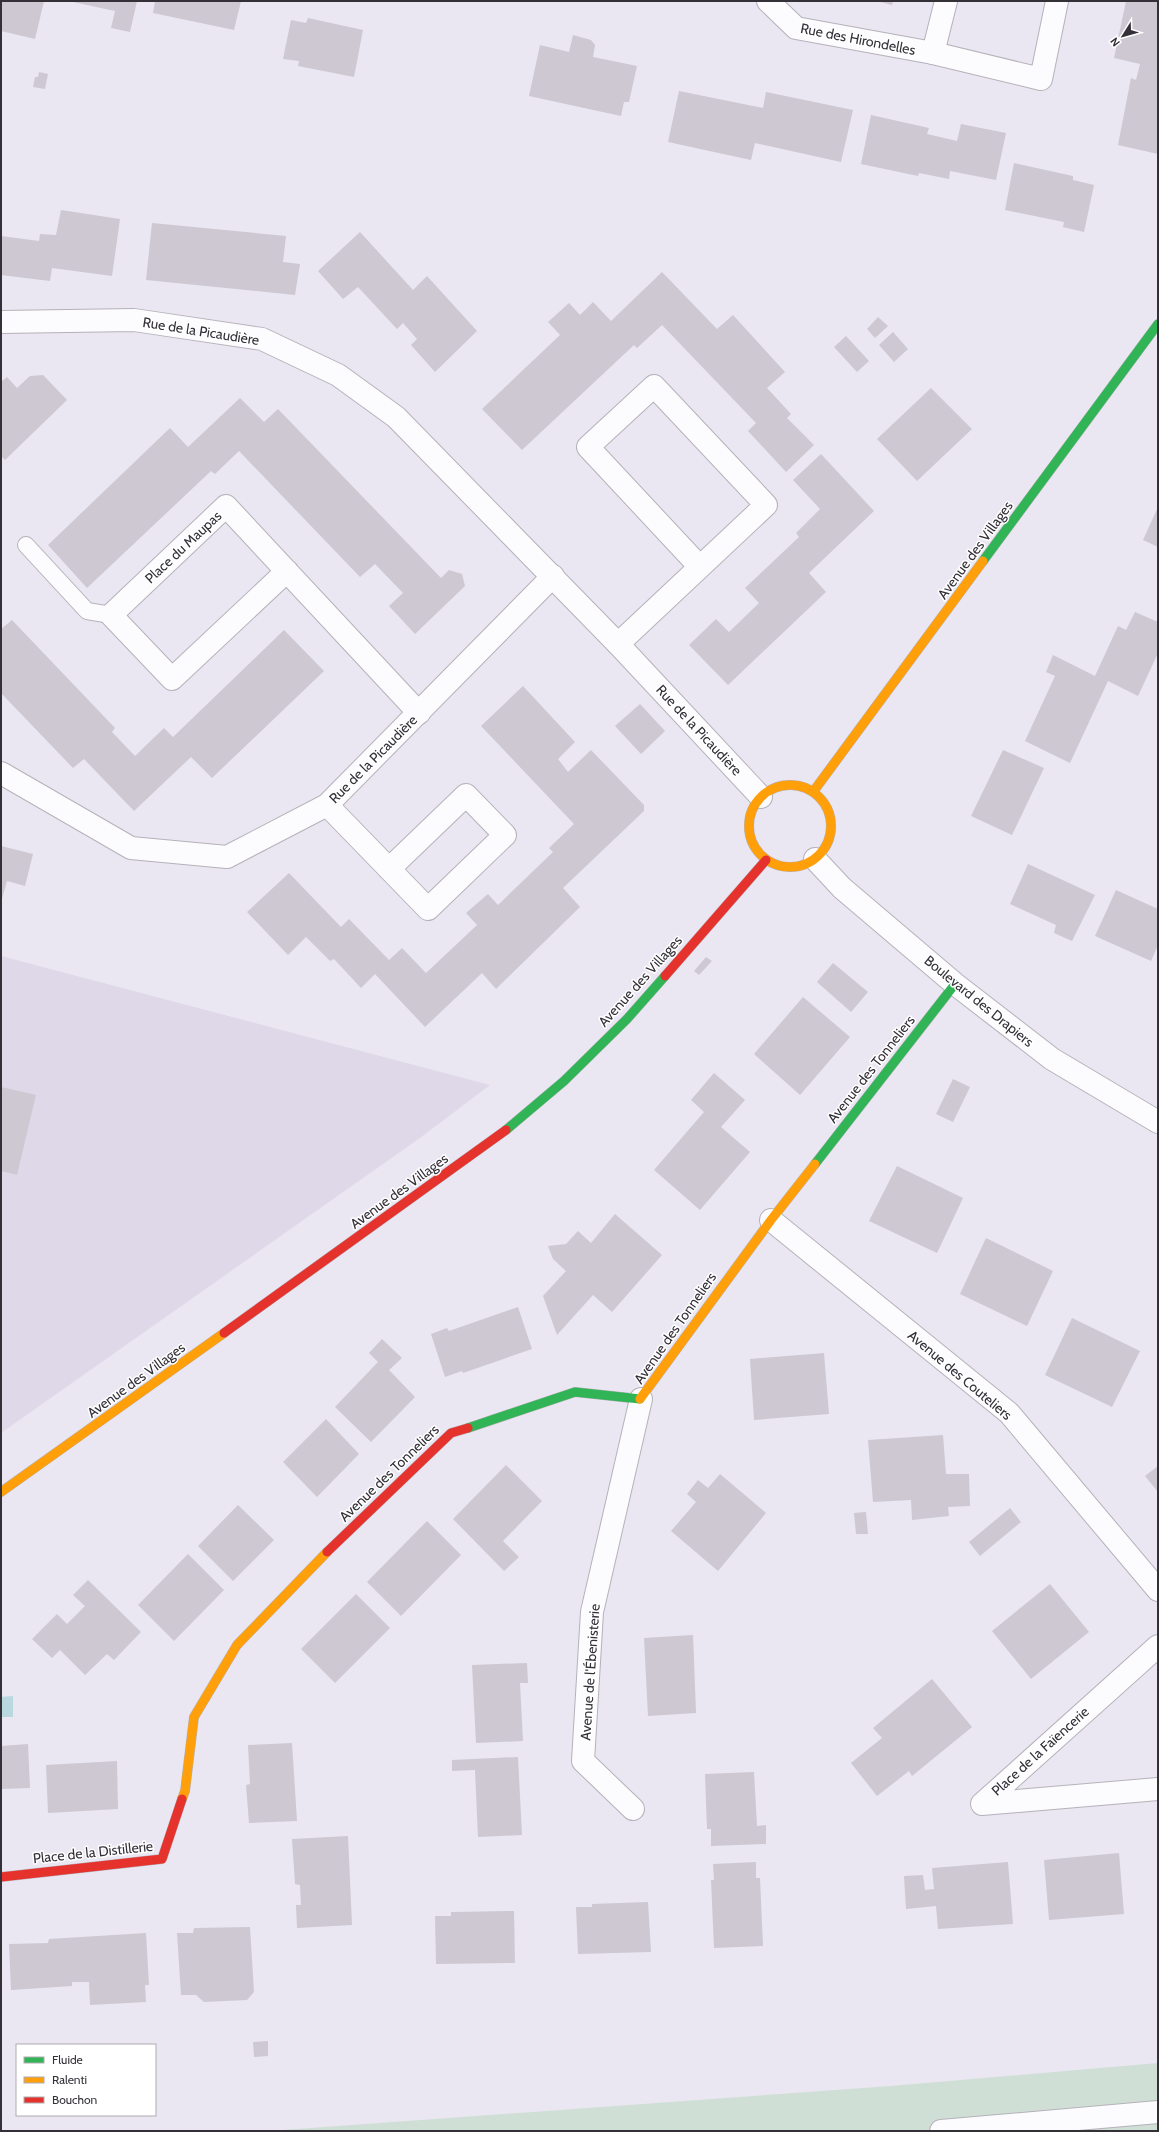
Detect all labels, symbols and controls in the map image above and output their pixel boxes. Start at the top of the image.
north arrow [1103,16,1143,56]
street label: Rue des Hirondelles [799,19,917,59]
text: N [1107,35,1123,49]
street label: Rue de la Picaudière [141,313,261,349]
street label: Avenue des Villages [933,497,1017,603]
street label: Place du Maupas [141,507,225,587]
street label: Rue de la Picaudière [652,681,746,779]
street label: Rue de la Picaudière [325,711,421,807]
street label: Avenue des Villages [594,931,686,1030]
street label: Boulevard des Drapiers [921,951,1038,1051]
street label: Avenue des Tonneliers [823,1011,919,1127]
street label: Avenue des Villages [346,1149,452,1233]
street label: Avenue des Tonneliers [630,1269,720,1387]
street label: Avenue des Couteliers [904,1326,1016,1424]
street label: Avenue des Villages [83,1338,189,1422]
street label: Avenue des Tonneliers [335,1421,443,1525]
street label: Avenue de l'Ébenisterie [576,1603,604,1741]
street label: Place de la Faïencerie [988,1702,1092,1800]
street label: Place de la Distillerie [32,1837,154,1867]
legend [16,2044,156,2116]
text: Fluide [52,2052,83,2067]
text: Ralenti [52,2072,87,2087]
text: Bouchon [52,2092,98,2107]

